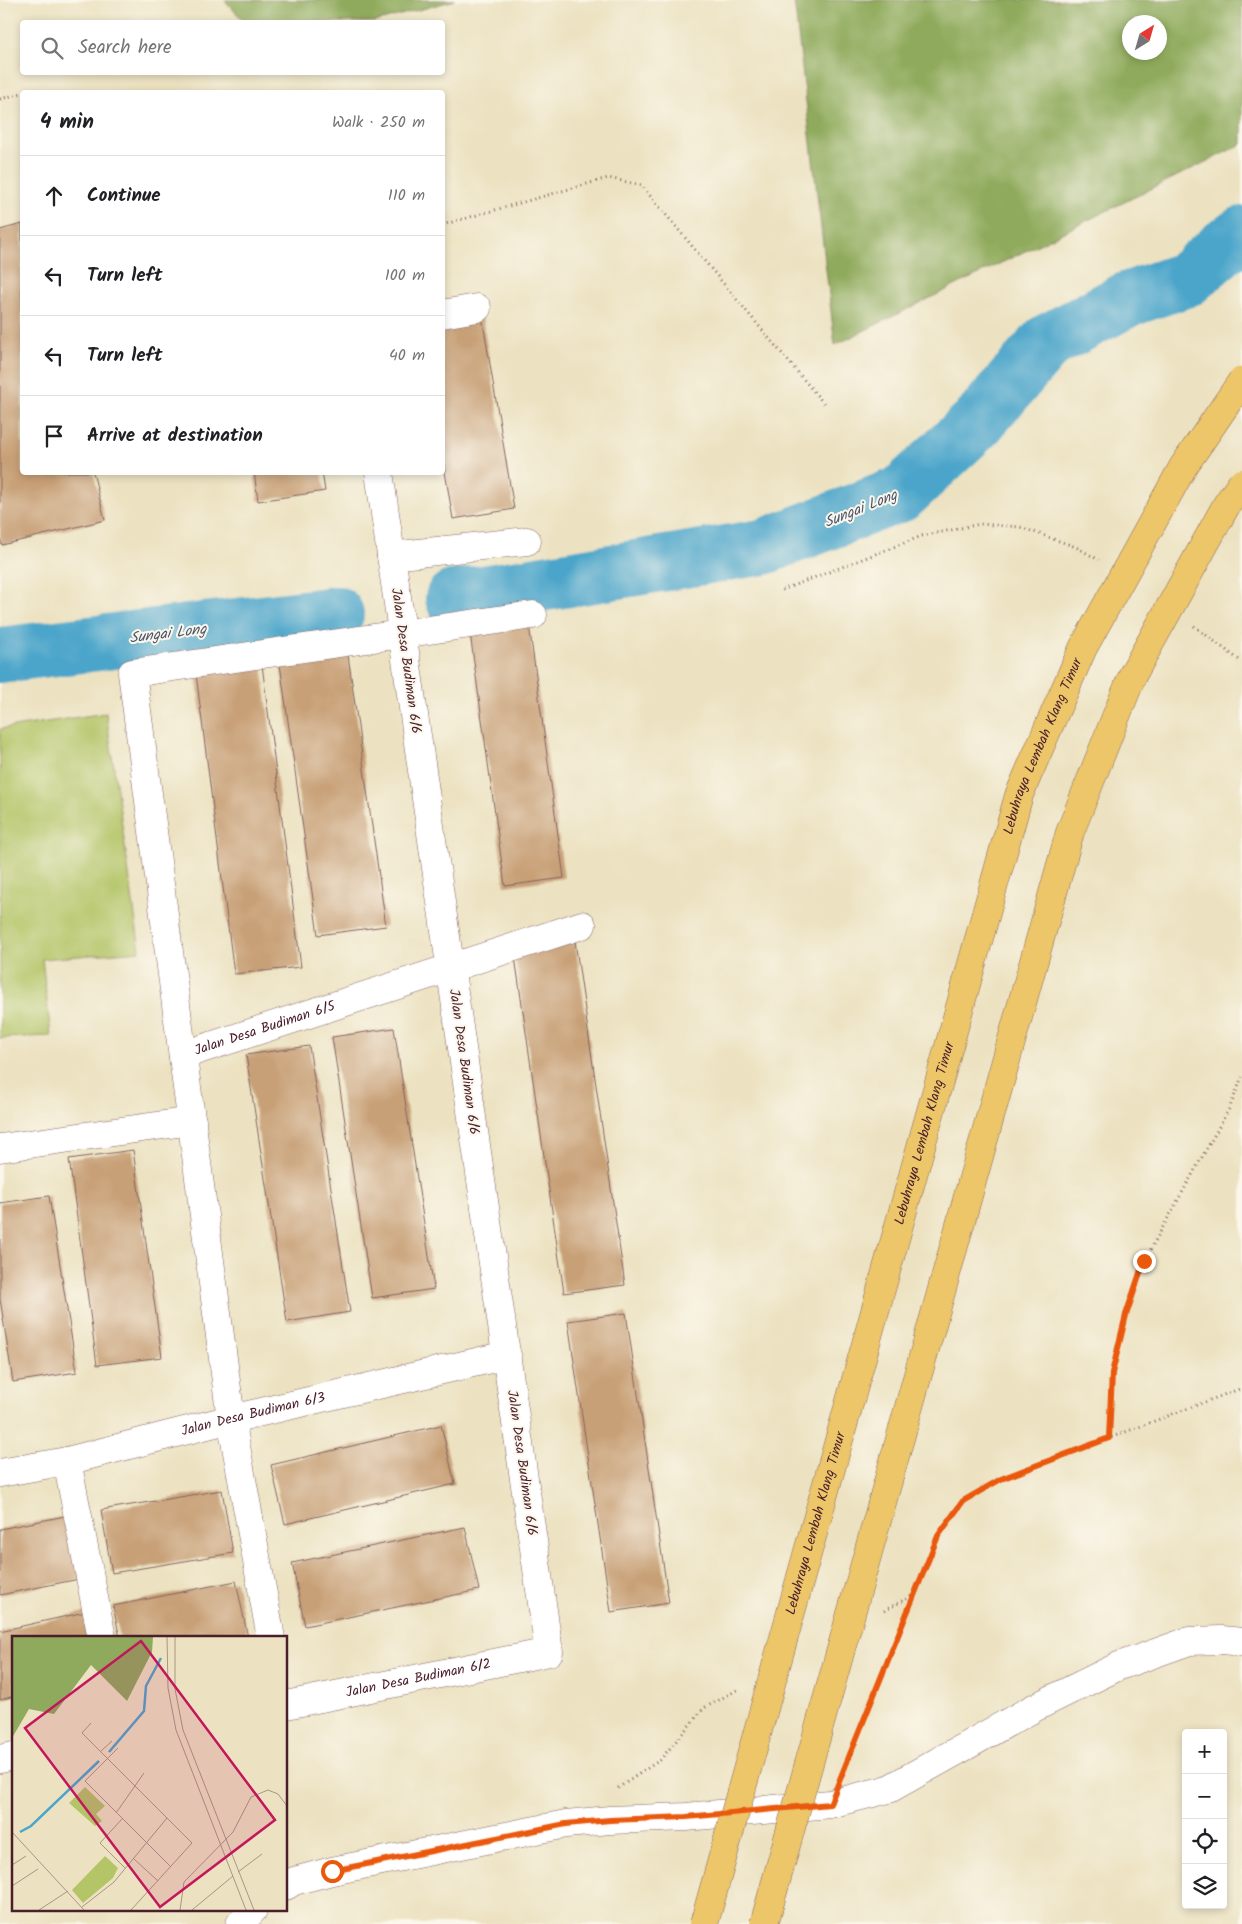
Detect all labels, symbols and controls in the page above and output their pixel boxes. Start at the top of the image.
north arrow [1122,15,1167,60]
search box [20,20,445,75]
text: Search here [78,33,172,63]
icon: search [38,34,66,62]
text: 4 min [40,106,94,139]
text: Walk · 250 m [332,110,425,135]
text: Continue [87,181,160,211]
icon: ahead [40,182,68,210]
text: 110 m [388,183,425,208]
text: Turn left [87,261,162,291]
icon: left [40,262,68,290]
text: 100 m [385,263,425,288]
text: Turn left [87,341,162,371]
icon: left [40,342,68,370]
text: 40 m [389,343,425,368]
text: Arrive at destination [87,421,263,451]
icon: arrive [40,422,68,450]
water label: Sungai Long [821,483,902,535]
street label: Jalan Desa Budiman 6/6 [385,587,427,735]
water label: Sungai Long [128,617,209,651]
street label: Lebuhraya Lembah Klang Timur [997,653,1089,837]
street label: Jalan Desa Budiman 6/6 [443,988,485,1136]
street label: Jalan Desa Budiman 6/5 [192,995,339,1062]
street label: Lebuhraya Lembah Klang Timur [889,1038,961,1227]
route end [1133,1250,1156,1273]
street label: Jalan Desa Budiman 6/3 [179,1387,327,1442]
street label: Jalan Desa Budiman 6/6 [501,1389,543,1537]
street label: Lebuhraya Lembah Klang Timur [780,1428,852,1617]
inset map [12,1636,288,1912]
street label: Jalan Desa Budiman 6/2 [344,1653,493,1704]
map controls [1182,1729,1227,1909]
button: + [1182,1729,1227,1774]
button: − [1182,1774,1227,1819]
button: locate [1182,1819,1227,1864]
route start [321,1860,344,1883]
button: layers [1182,1864,1227,1909]

